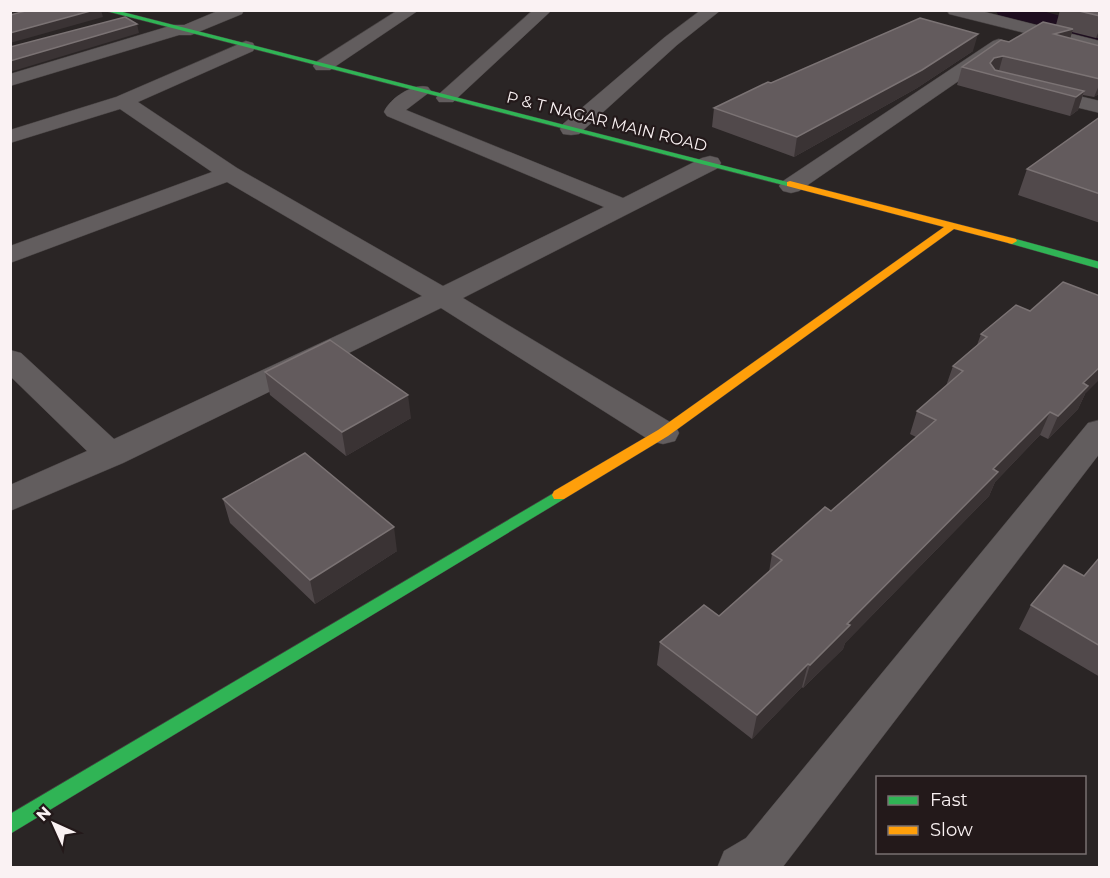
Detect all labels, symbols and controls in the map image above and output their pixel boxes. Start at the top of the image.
street label: P & T NAGAR MAIN ROAD [505,87,709,156]
legend [876,776,1086,854]
text: Fast [930,789,968,811]
north arrow [24,794,84,854]
text: N [32,802,55,825]
text: Slow [930,819,973,841]

